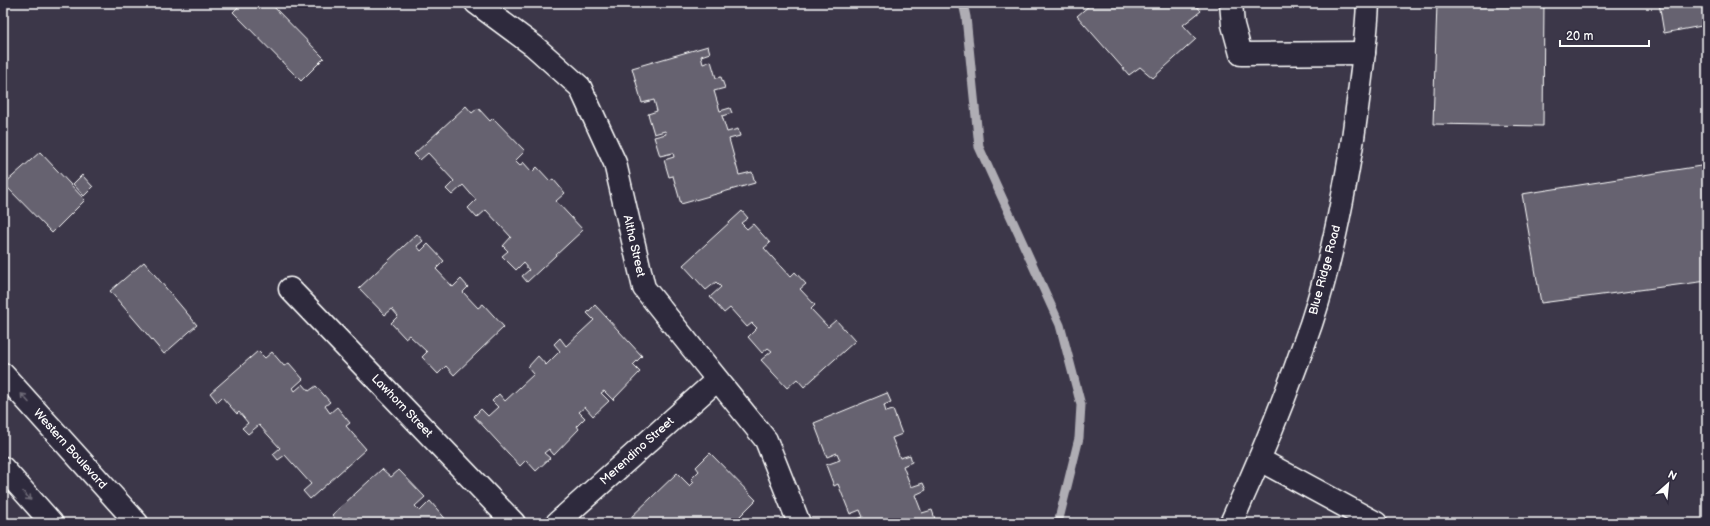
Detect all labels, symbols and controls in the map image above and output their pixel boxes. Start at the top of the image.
scale bar [1560,22,1649,48]
text: 20 m [1566,29,1593,44]
street label: Altha Street [620,214,648,279]
street label: Blue Ridge Road [1306,223,1344,317]
street label: Lawhorn Street [368,371,436,441]
one-way arrow [21,394,30,404]
street label: Western Boulevard [30,406,110,492]
street label: Merendino Street [597,414,677,488]
north arrow [1648,464,1688,504]
text: N [1666,468,1679,483]
one-way arrow [23,490,32,501]

